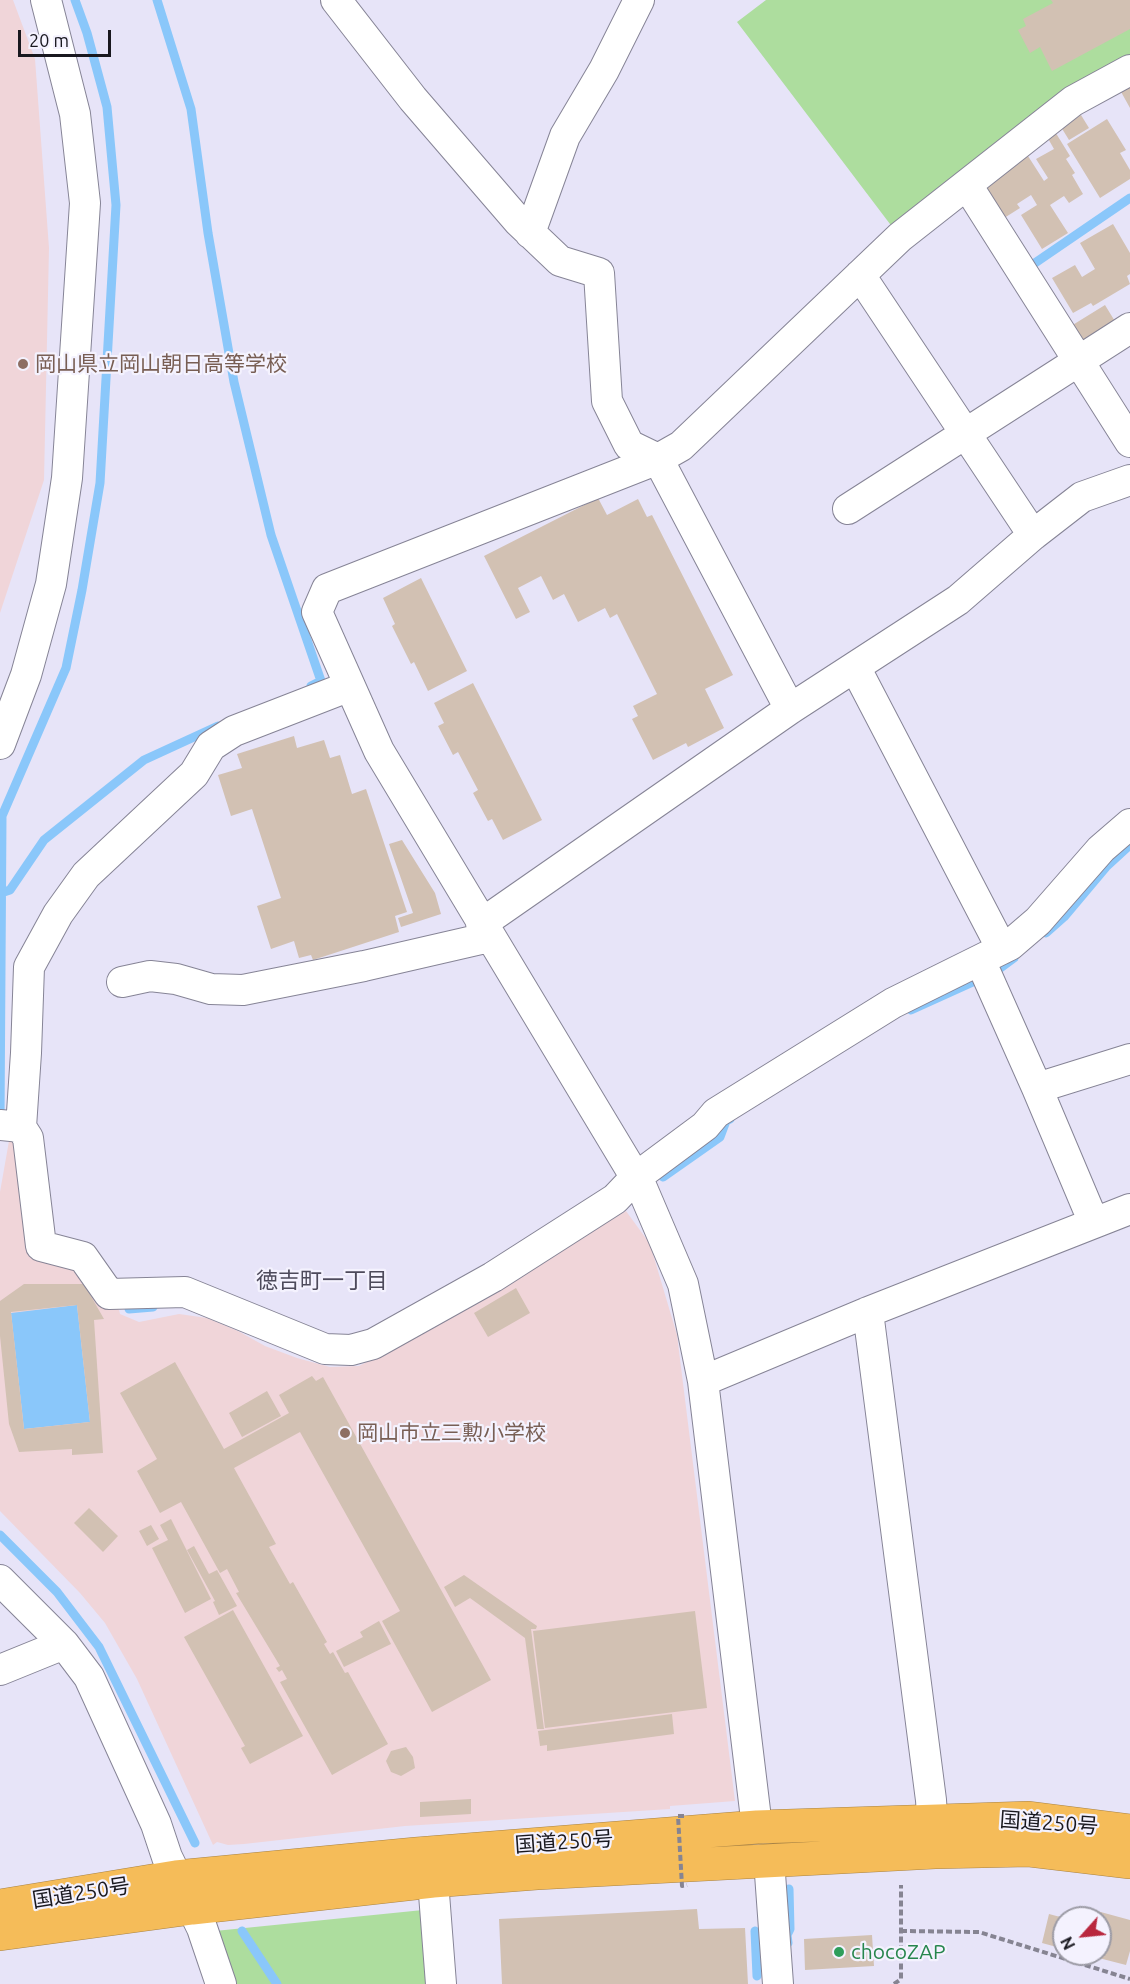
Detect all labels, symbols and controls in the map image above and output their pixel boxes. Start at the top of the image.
scale bar [21,18,114,56]
text: 20 m [29,30,69,50]
place label: 岡山県立岡山朝日高等学校 [35,351,287,377]
marker: 岡山県立岡山朝日高等学校 [16,357,30,371]
district label: 徳吉町一丁目 [256,1268,388,1294]
place label: 岡山市立三勲小学校 [357,1420,546,1446]
marker: 岡山市立三勲小学校 [338,1426,352,1440]
street label: 国道250号 [999,1807,1099,1839]
street label: 国道250号 [514,1826,614,1858]
street label: 国道250号 [30,1873,132,1913]
north arrow [1052,1906,1112,1966]
text: N [1057,1934,1078,1953]
place label: chocoZAP [851,1939,945,1965]
marker: chocoZAP [832,1945,846,1959]

